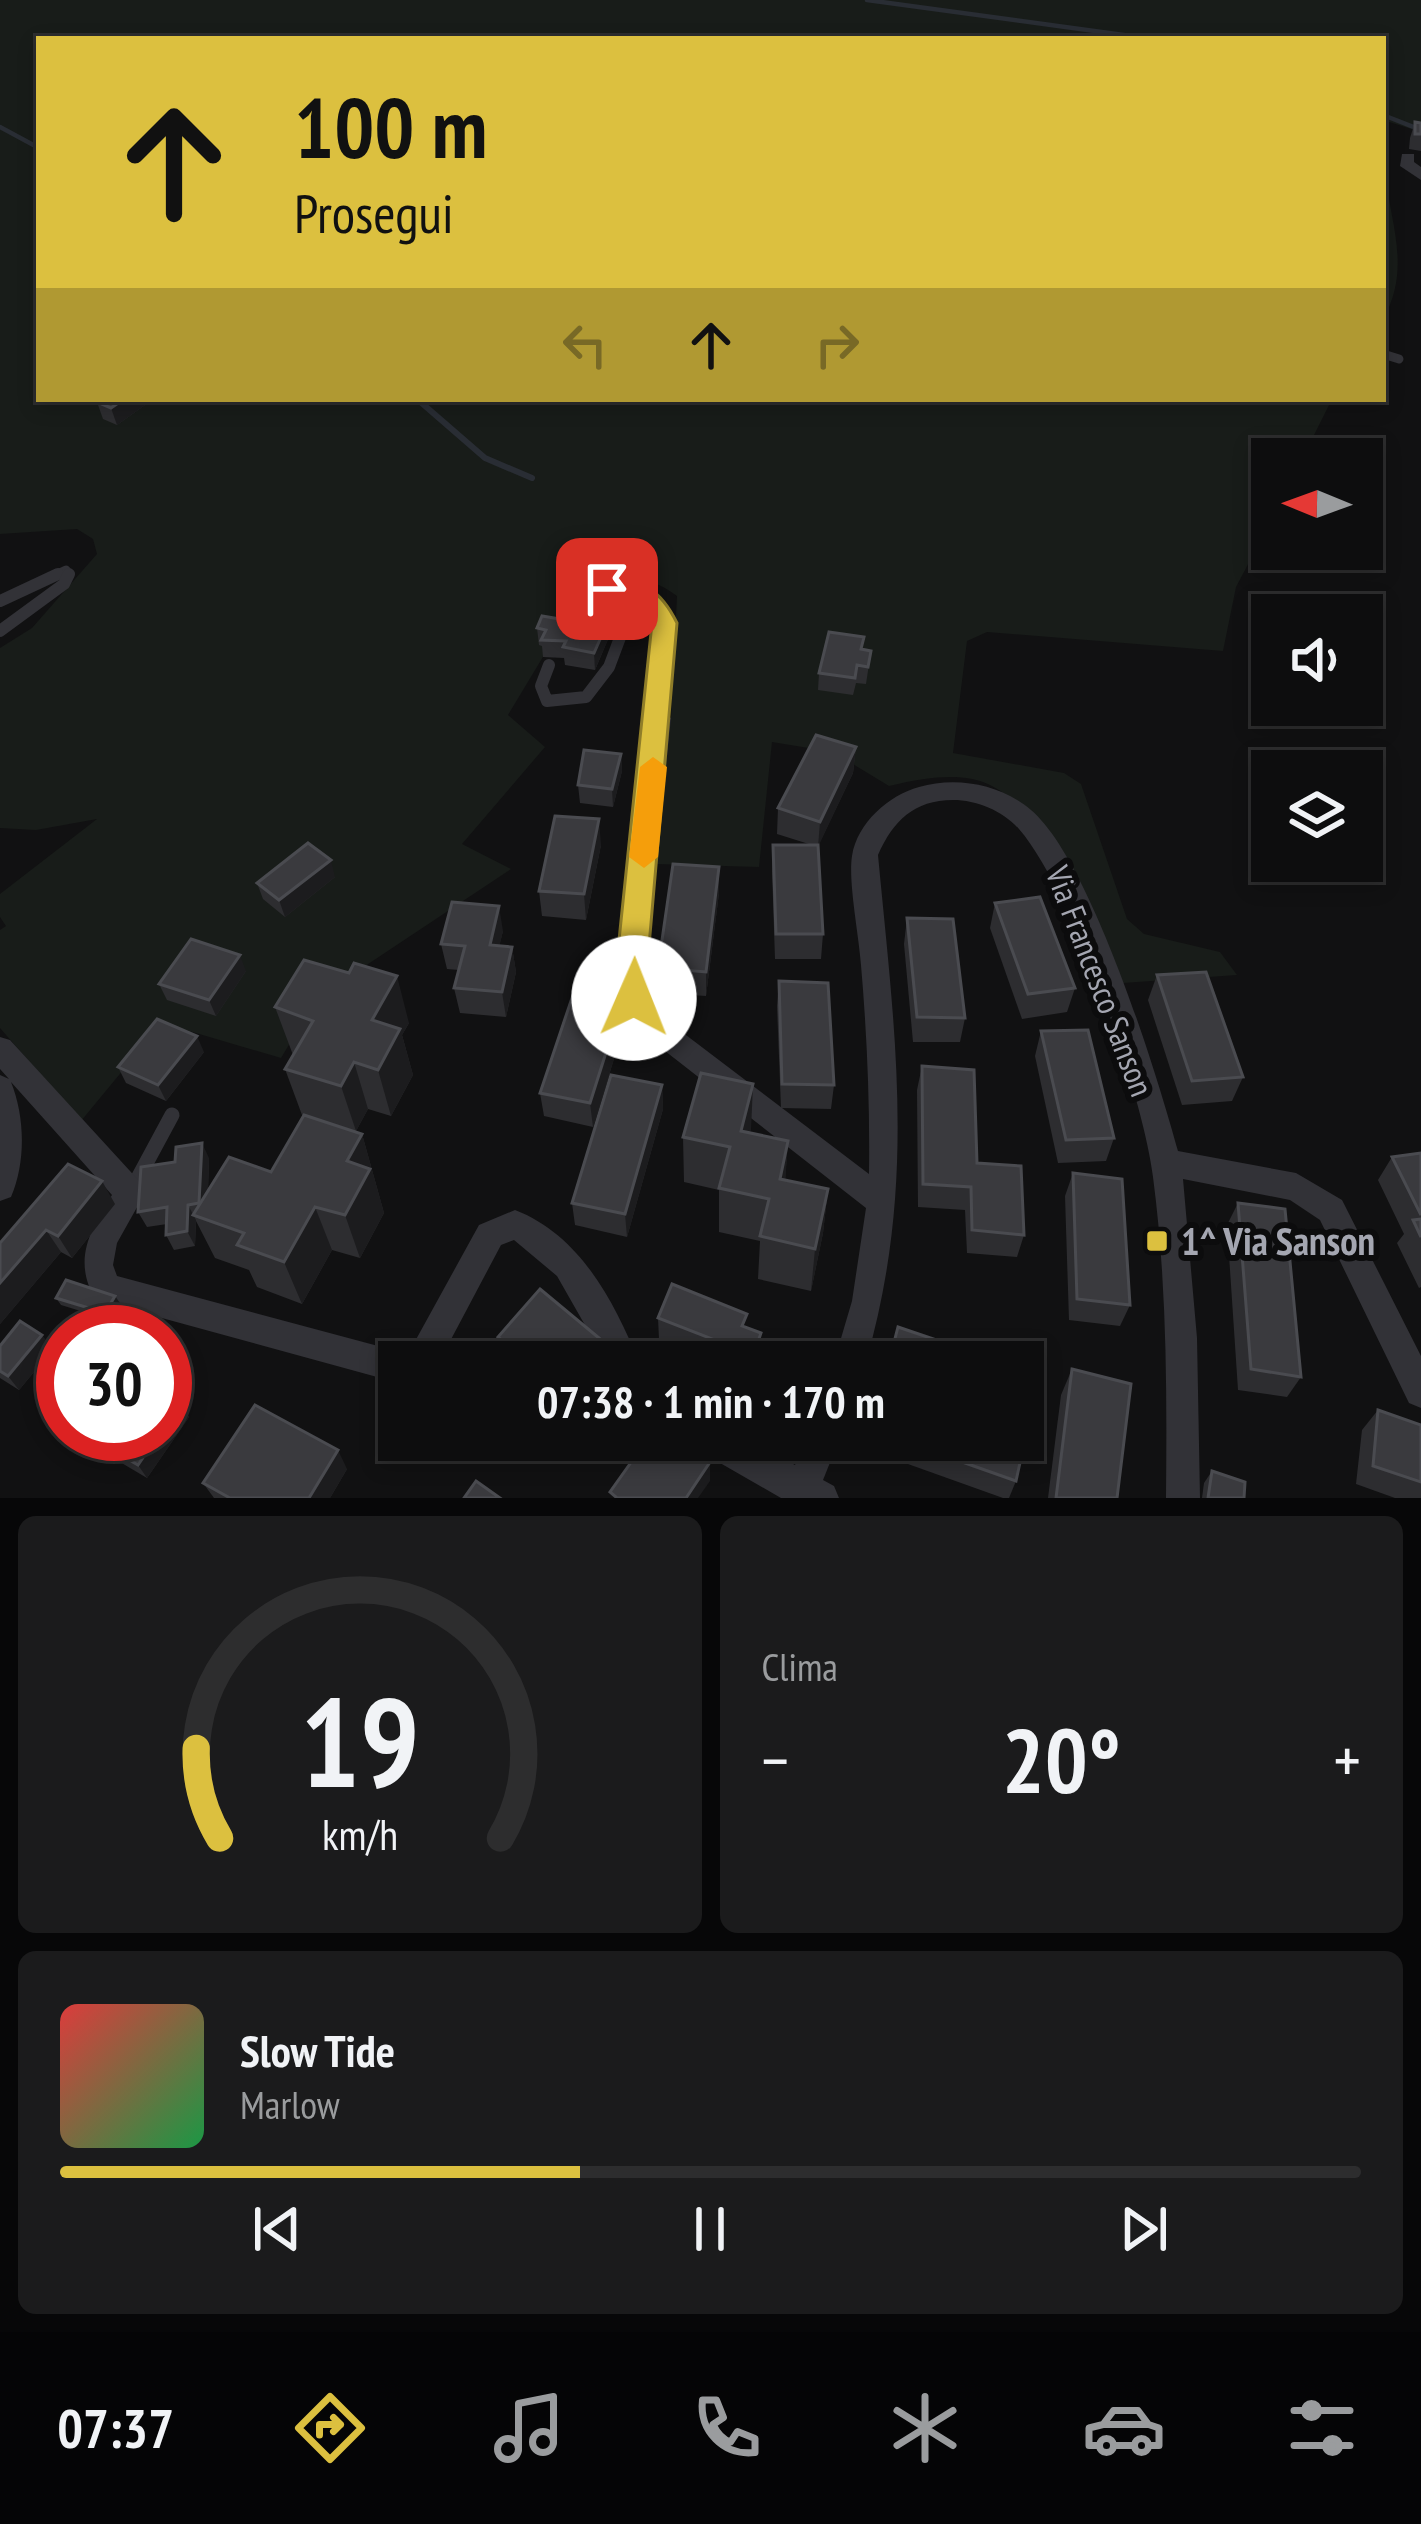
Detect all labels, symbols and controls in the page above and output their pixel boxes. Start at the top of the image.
text: 100 m [294,72,487,181]
icon: ahead [96,84,252,240]
text: Prosegui [294,178,454,248]
icon: left [552,312,618,378]
icon: ahead [678,312,744,378]
icon: right [804,312,870,378]
north arrow [1251,438,1383,570]
map controls [1251,438,1383,882]
pin [556,538,658,640]
icon: arrive [574,556,640,622]
button: sound [1251,594,1383,726]
button: layers [1251,750,1383,882]
street label: Via Francesco Sanson [1036,859,1164,1102]
position arrow [571,935,697,1061]
place label: 1^ Via Sanson [1181,1215,1375,1266]
marker: 1^ Via Sanson [1144,1228,1170,1254]
speed limit sign: 30 [36,1305,192,1461]
text: 07:38 · 1 min · 170 m [537,1372,885,1430]
text: Clima [762,1641,838,1692]
text: 19 [300,1660,419,1821]
text: 20° [1002,1701,1121,1818]
text: − [762,1717,789,1802]
text: + [1334,1717,1361,1802]
text: km/h [322,1805,398,1861]
text: Slow Tide [240,2021,395,2079]
text: Marlow [240,2079,340,2130]
icon: previous [244,2196,310,2262]
icon: pause [677,2196,743,2262]
icon: next [1111,2196,1177,2262]
icon: directions [288,2386,372,2470]
icon: music [487,2386,571,2470]
icon: phone [685,2386,769,2470]
icon: climate [883,2386,967,2470]
icon: car [1082,2386,1166,2470]
icon: filters [1280,2386,1364,2470]
text: 07:37 [57,2393,174,2463]

